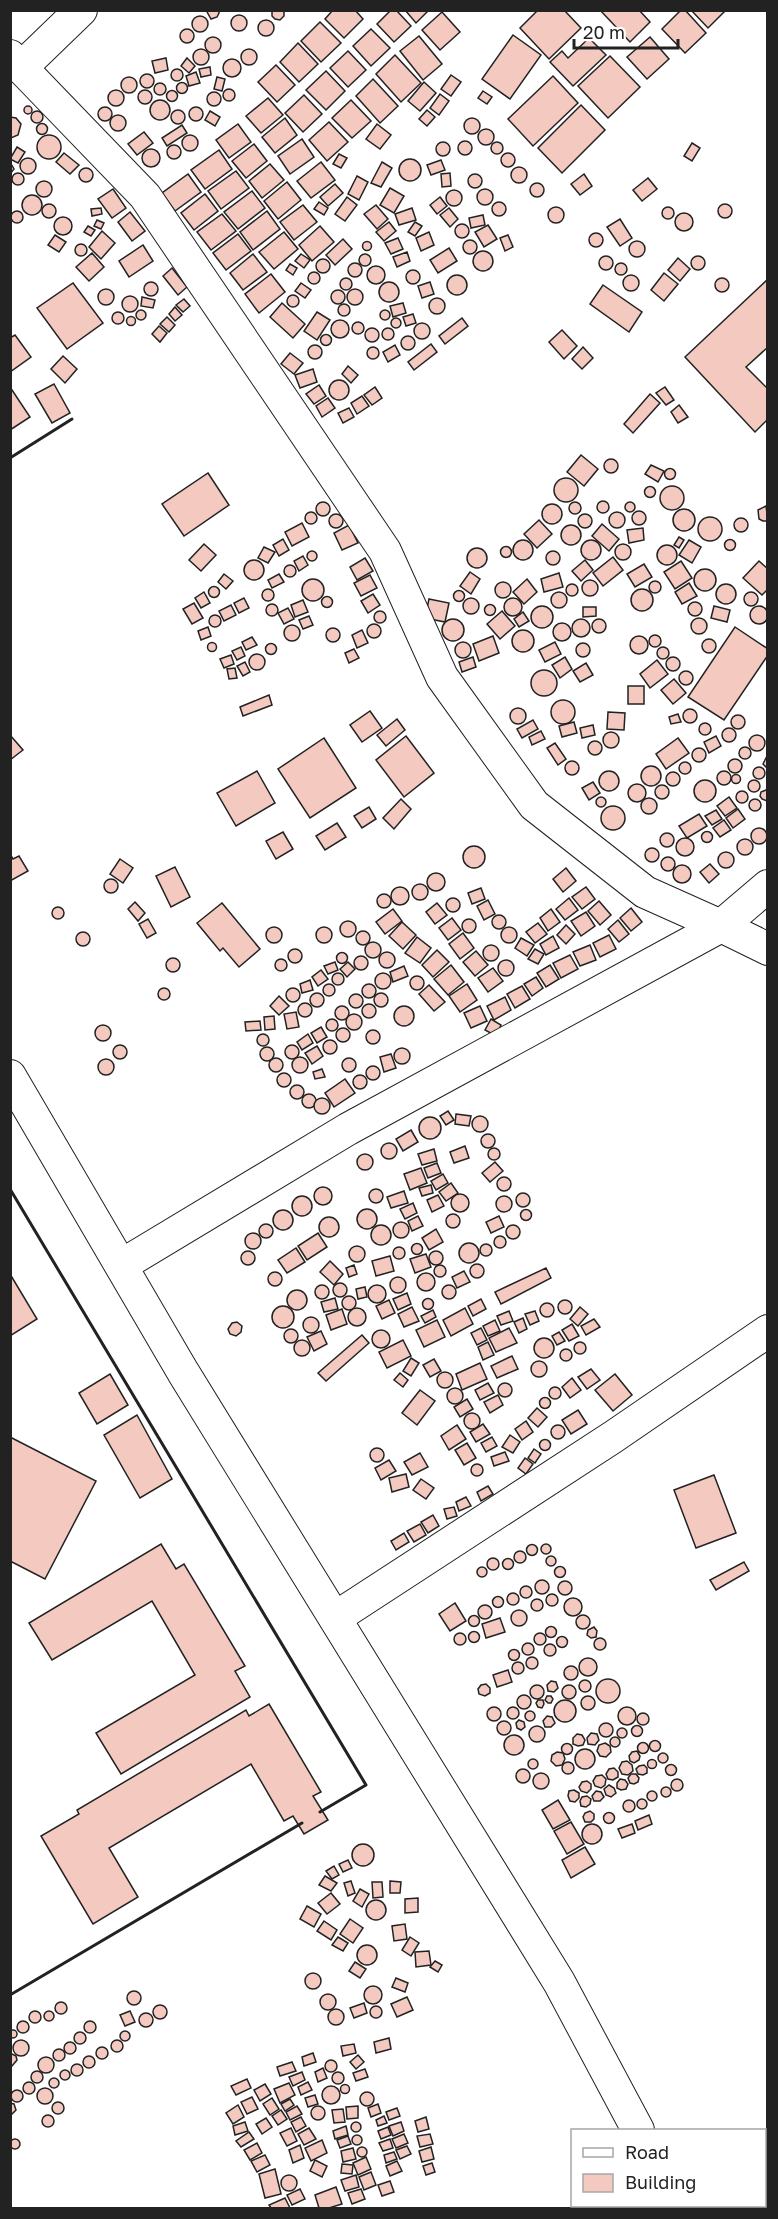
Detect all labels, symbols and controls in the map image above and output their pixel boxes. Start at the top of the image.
scale bar [574,12,678,50]
text: 20 m [583,21,625,43]
legend [571,2129,766,2207]
text: Road [625,2141,669,2163]
text: Building [625,2171,696,2193]

